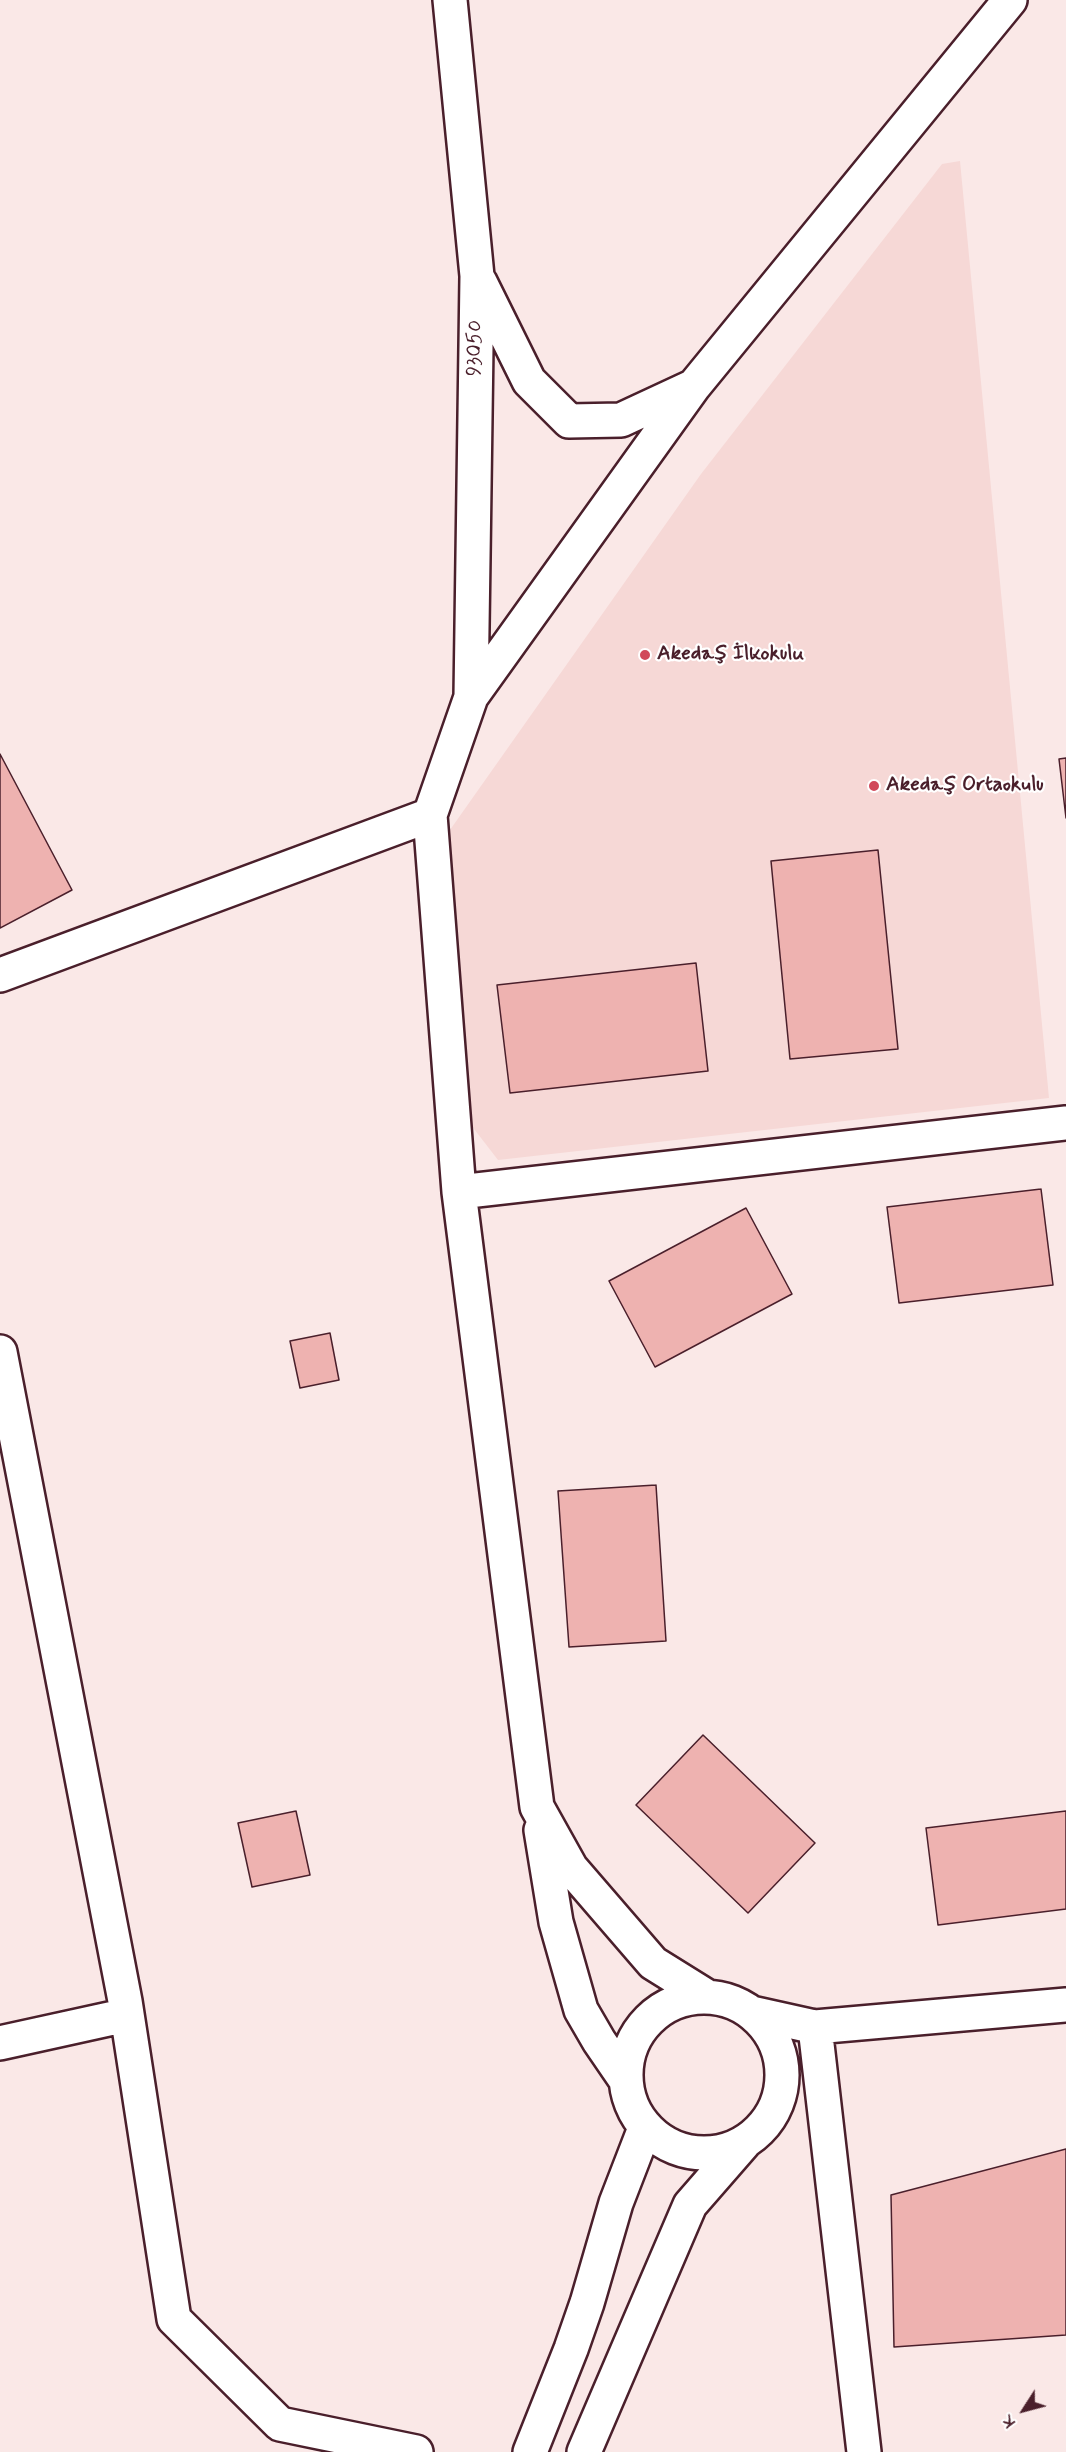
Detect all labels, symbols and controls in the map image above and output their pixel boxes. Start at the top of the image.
street label: 93050 [463,320,489,376]
place label: Akedaş İlkokulu [657,642,804,668]
marker: Akedaş İlkokulu [638,648,652,662]
place label: Akedaş Ortaokulu [886,773,1044,799]
marker: Akedaş Ortaokulu [867,779,881,793]
north arrow [994,2380,1054,2440]
text: K [997,2410,1021,2432]

